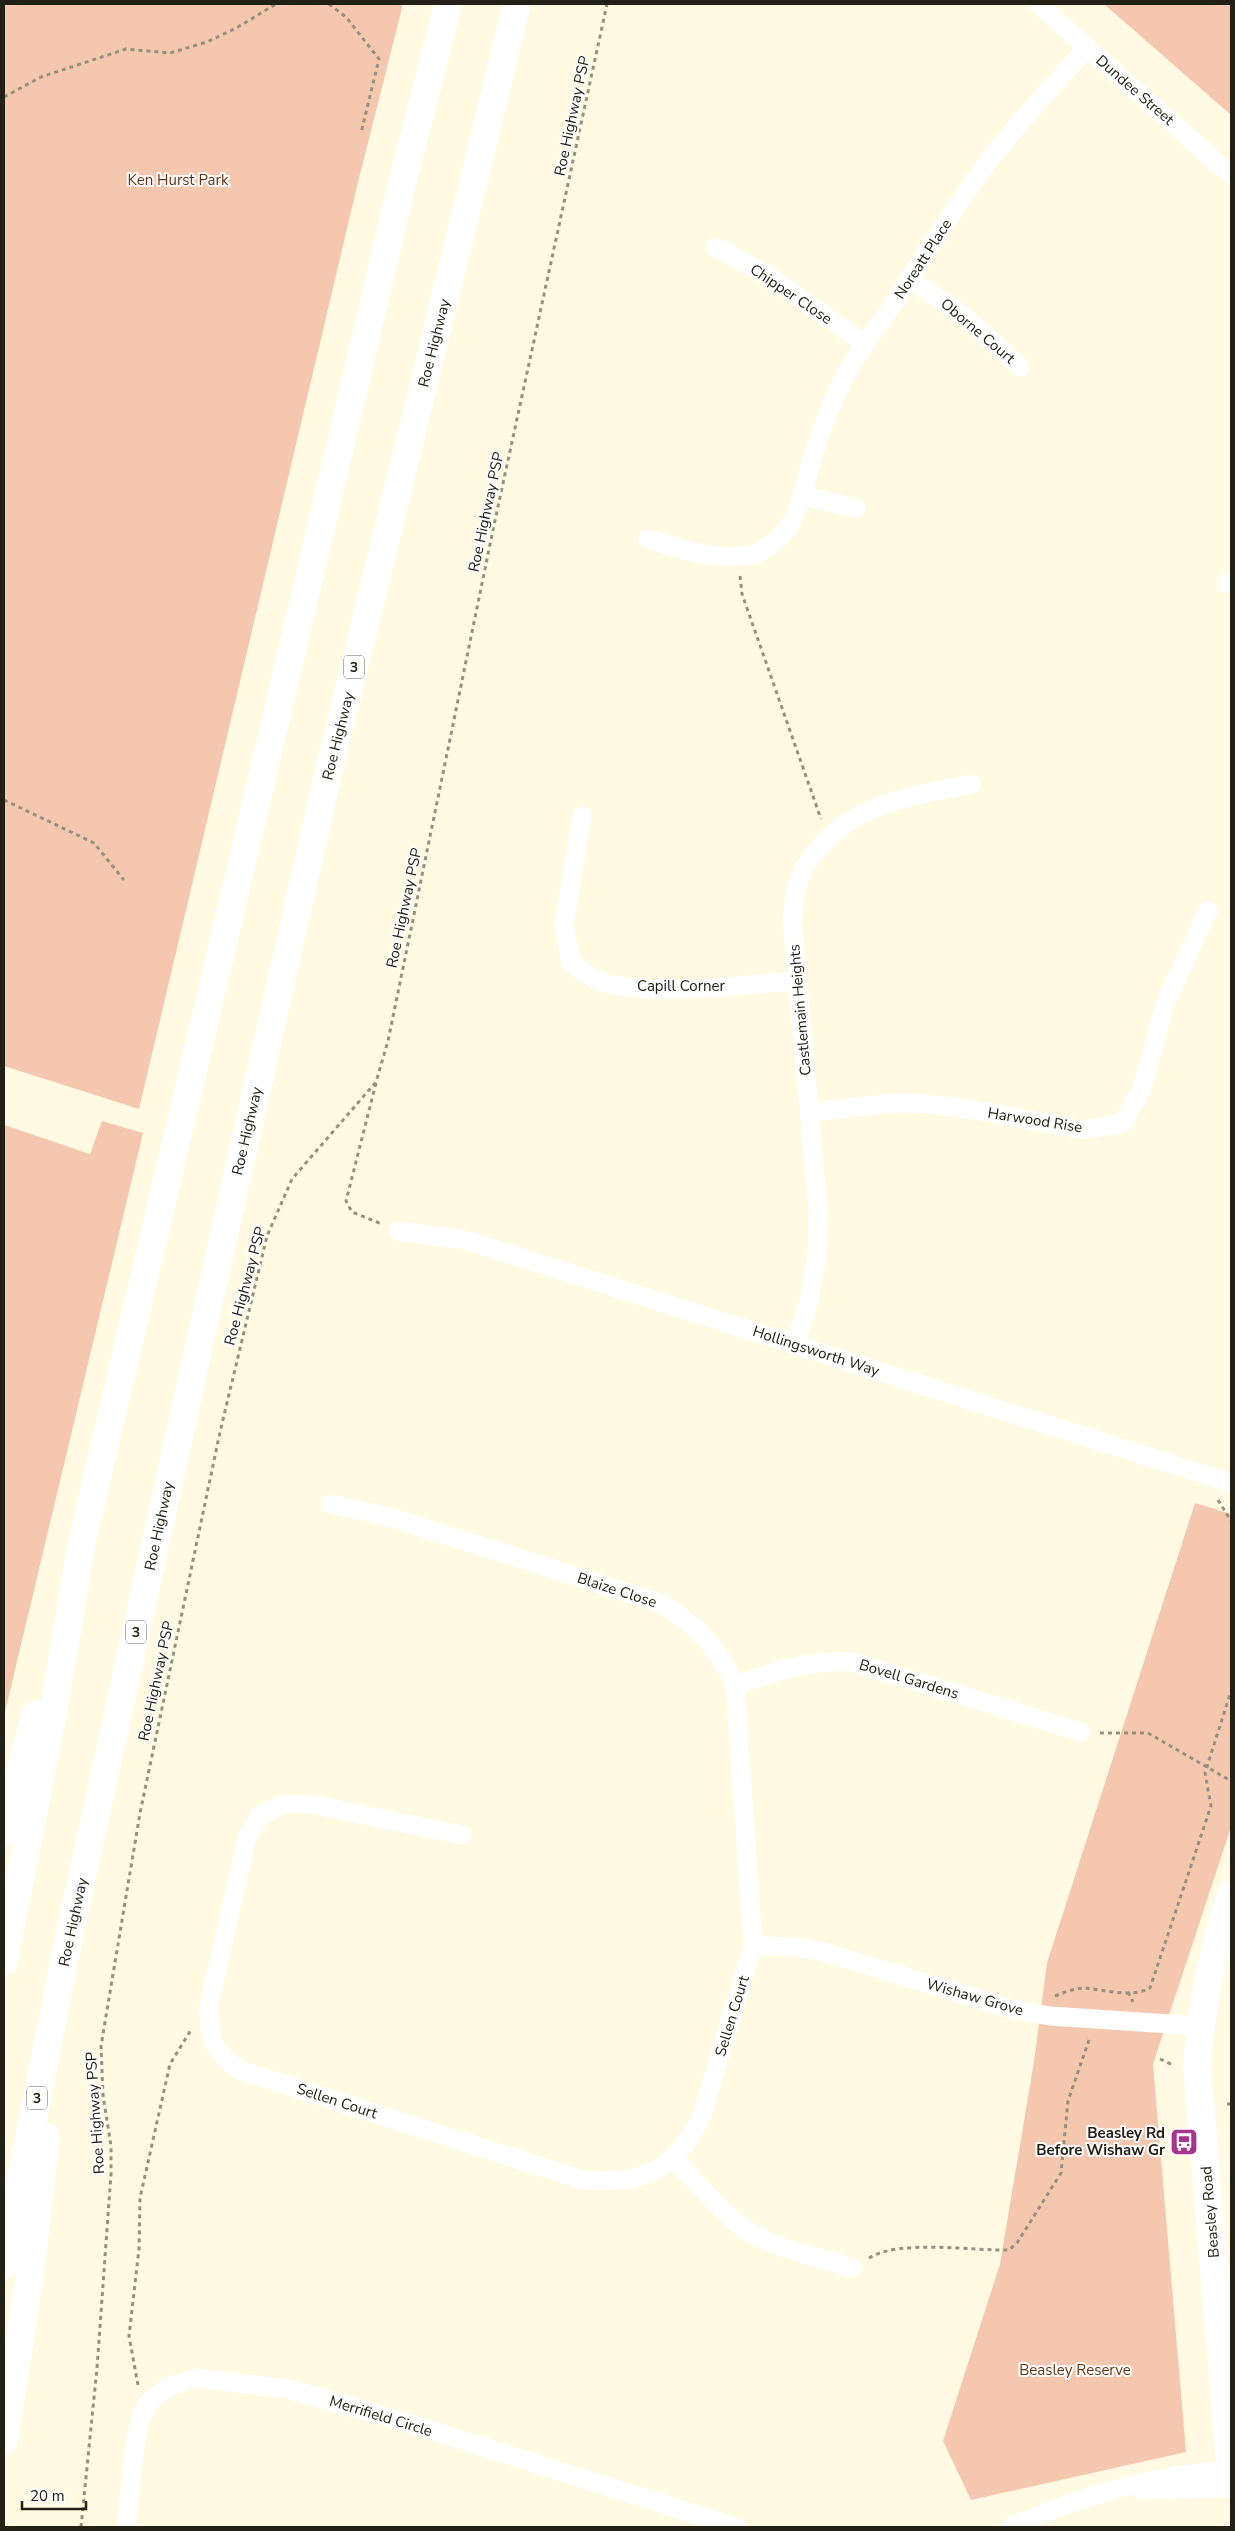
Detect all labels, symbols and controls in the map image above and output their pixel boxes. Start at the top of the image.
street label: Dundee Street [1092,50,1179,130]
street label: Roe Highway PSP [550,54,595,178]
park label: Ken Hurst Park [128,170,229,190]
street label: Noreatt Place [890,215,956,303]
street label: Chipper Close [746,259,836,329]
street label: Oborne Court [936,294,1020,369]
street label: Roe Highway [413,297,455,389]
street label: Roe Highway PSP [464,450,509,574]
road number: 3 [344,656,364,679]
street label: Roe Highway [317,690,359,782]
street label: Roe Highway PSP [382,846,427,970]
street label: Castlemain Heights [784,943,816,1077]
street label: Capill Corner [637,976,726,996]
street label: Roe Highway [227,1085,267,1177]
street label: Harwood Rise [986,1103,1084,1137]
street label: Roe Highway PSP [220,1224,271,1348]
street label: Hollingsworth Way [750,1321,882,1381]
street label: Roe Highway [140,1480,178,1572]
street label: Blaize Close [575,1568,659,1612]
street label: Roe Highway PSP [134,1619,179,1743]
road number: 3 [126,1620,146,1644]
street label: Bovell Gardens [857,1654,961,1704]
street label: Roe Highway [54,1876,92,1968]
street label: Sellen Court [710,1972,754,2059]
street label: Wishaw Grove [924,1974,1026,2020]
street label: Roe Highway PSP [81,2051,109,2175]
street label: Sellen Court [294,2079,381,2124]
road number: 3 [27,2086,47,2110]
place label: Beasley Rd Before Wishaw Gr [1036,2123,1165,2160]
bus stop icon: Beasley Rd Before Wishaw Gr [1169,2127,1199,2157]
street label: Beasley Road [1196,2165,1224,2259]
park label: Beasley Reserve [1019,2360,1131,2380]
street label: Merrifield Circle [327,2391,435,2441]
scale bar [22,2478,86,2510]
text: 20 m [30,2486,65,2506]

